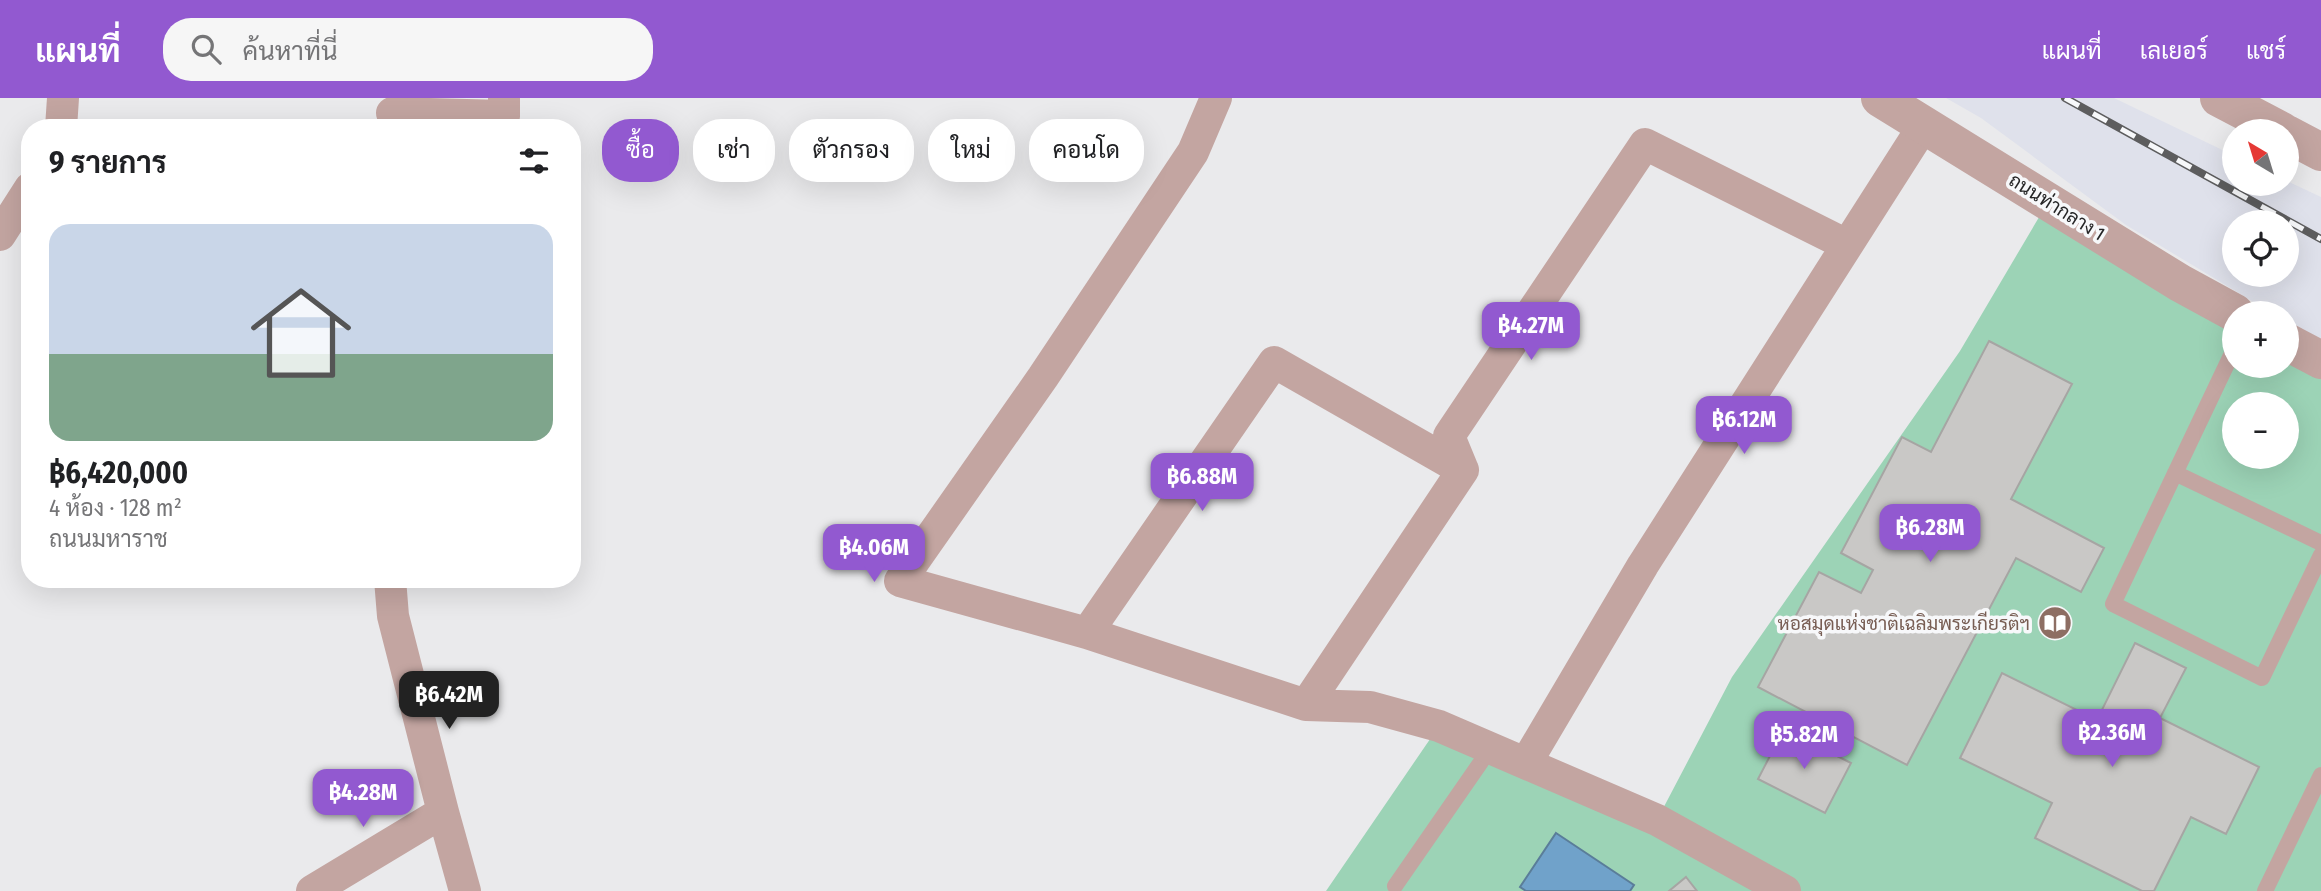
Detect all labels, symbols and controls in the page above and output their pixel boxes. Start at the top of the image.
search box [163,18,653,81]
icon: search [187,30,225,68]
text: แผนที่ [35,31,121,71]
text: ค้นหาที่นี่ [243,36,338,67]
text: แผนที่ [2042,37,2102,65]
text: เลเยอร์ [2140,37,2208,65]
text: แชร์ [2246,37,2286,65]
chip: ซื้อ [602,119,679,182]
chip: เช่า [693,119,775,182]
chip: ตัวกรอง [789,119,914,182]
chip: ใหม่ [928,119,1015,182]
chip: คอนโด [1029,119,1144,182]
north arrow [2222,119,2300,196]
map controls [2222,119,2299,469]
icon: filters [515,142,553,180]
text: 9 รายการ [49,145,167,181]
street label: ถนนท่ากลาง 1 [2005,168,2109,246]
button: locate [2222,210,2299,287]
icon: home [238,270,364,396]
button: + [2222,301,2299,378]
pin: ฿4.27M [1474,302,1588,362]
text: ฿4.27M [1498,311,1564,339]
button: − [2222,392,2299,469]
pin: ฿6.12M [1687,396,1801,456]
text: ฿6.12M [1712,405,1776,433]
pin: ฿6.88M [1145,454,1259,513]
text: ฿6,420,000 [49,455,188,491]
text: ฿6.88M [1167,462,1237,490]
text: 4 ห้อง · 128 m² [49,494,182,522]
pin: ฿6.28M [1873,504,1987,564]
text: ฿6.28M [1895,513,1965,541]
pin: ฿4.06M [817,524,931,584]
text: ถนนมหาราช [49,525,168,553]
text: ฿4.06M [839,533,909,561]
library icon: หอสมุดแห่งชาติเฉลิมพระเกียรติฯ [2036,604,2074,642]
place label: หอสมุดแห่งชาติเฉลิมพระเกียรติฯ [1778,611,2030,636]
pin: ฿6.42M [392,672,506,731]
text: ฿6.42M [415,680,483,708]
pin: ฿2.36M [2055,710,2169,769]
pin: ฿5.82M [1747,712,1861,771]
text: ฿2.36M [2078,718,2146,746]
text: ฿5.82M [1770,720,1838,748]
pin: ฿4.28M [306,770,420,829]
text: ฿4.28M [329,778,397,806]

